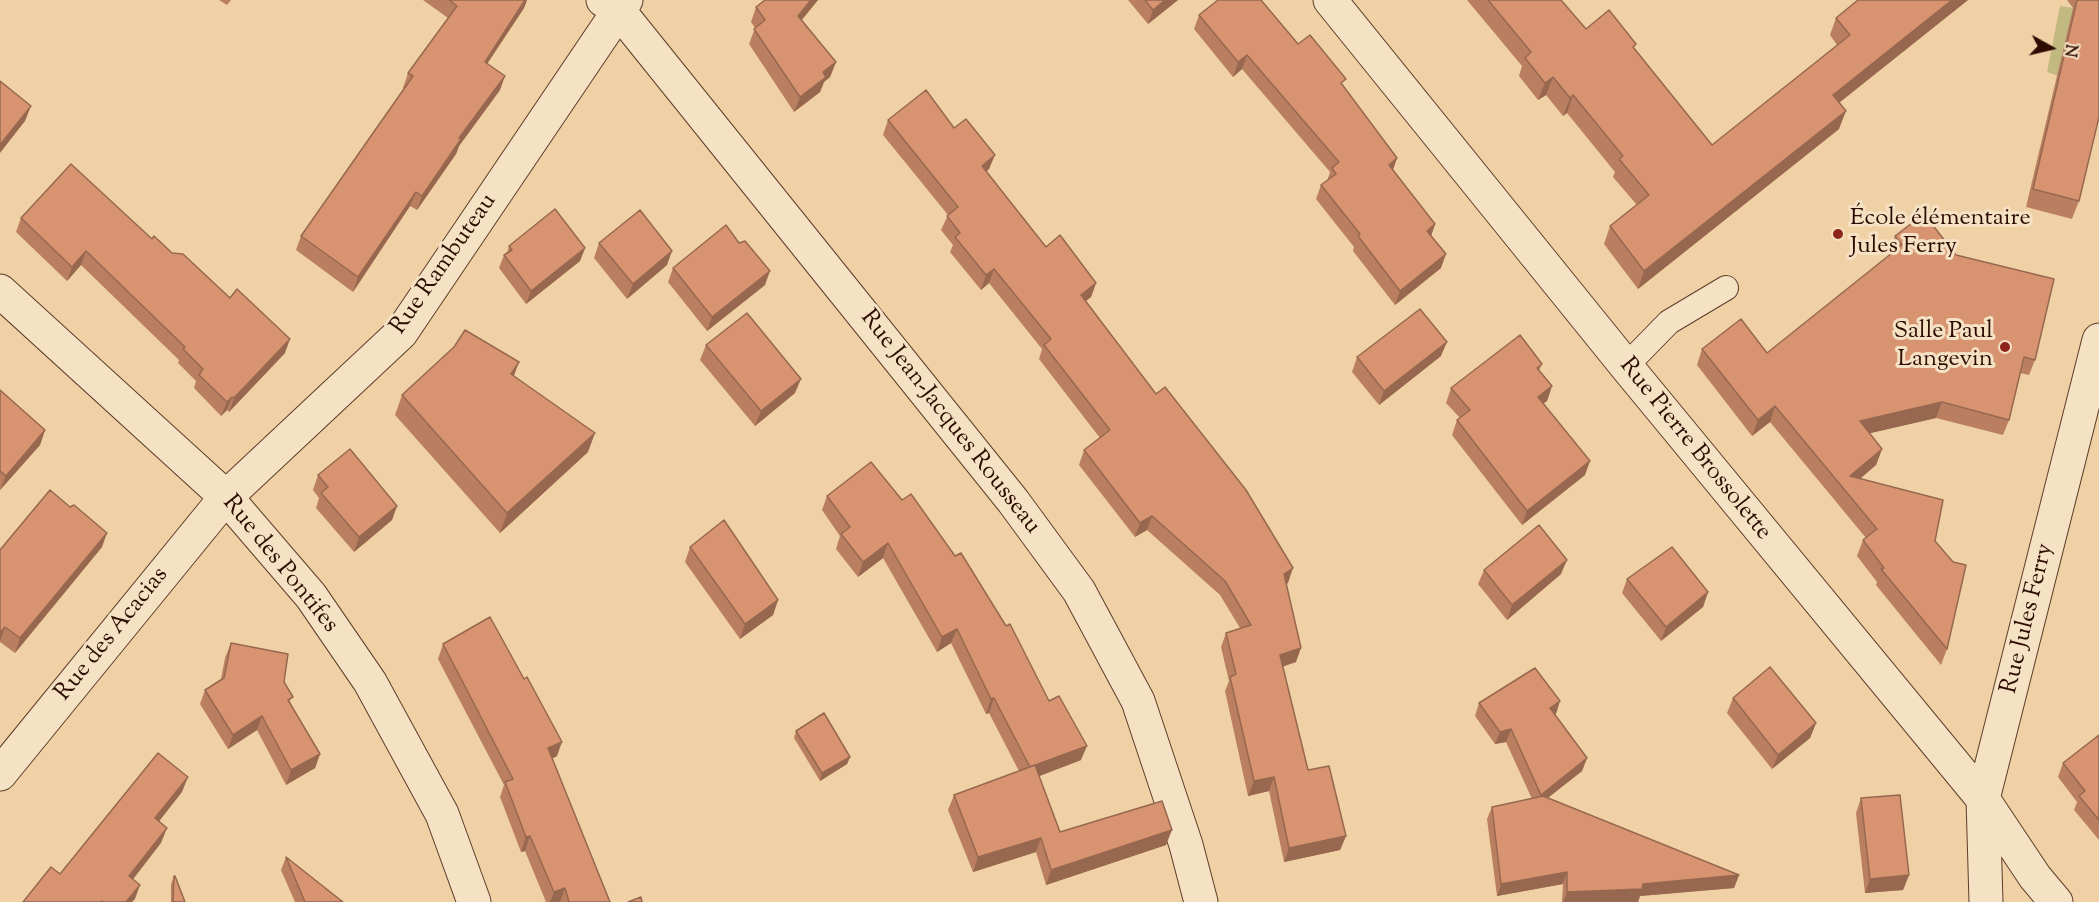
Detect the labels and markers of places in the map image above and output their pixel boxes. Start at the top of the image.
place label: École élémentaire Jules Ferry [1850,206,2031,262]
marker: École élémentaire Jules Ferry [1831,227,1845,241]
place label: Salle Paul Langevin [1894,319,1993,375]
marker: Salle Paul Langevin [1998,340,2012,354]

